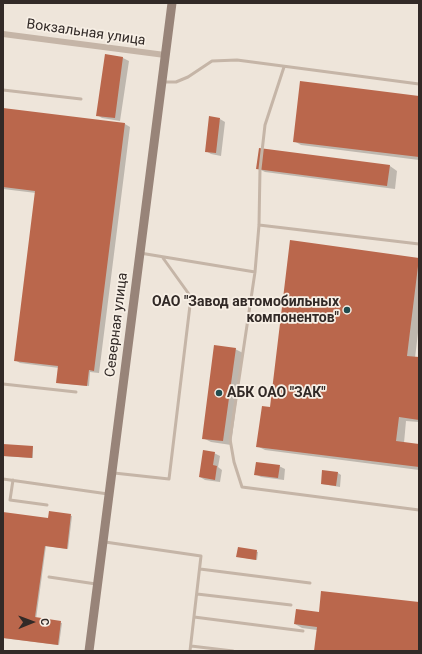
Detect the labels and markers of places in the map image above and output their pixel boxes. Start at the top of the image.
place label: ОАО "Завод автомобильных компонентов" [152,294,339,326]
marker: ОАО "Завод автомобильных компонентов" [342,305,352,315]
place label: АБК ОАО "ЗАК" [227,385,326,401]
marker: АБК ОАО "ЗАК" [214,388,224,398]

